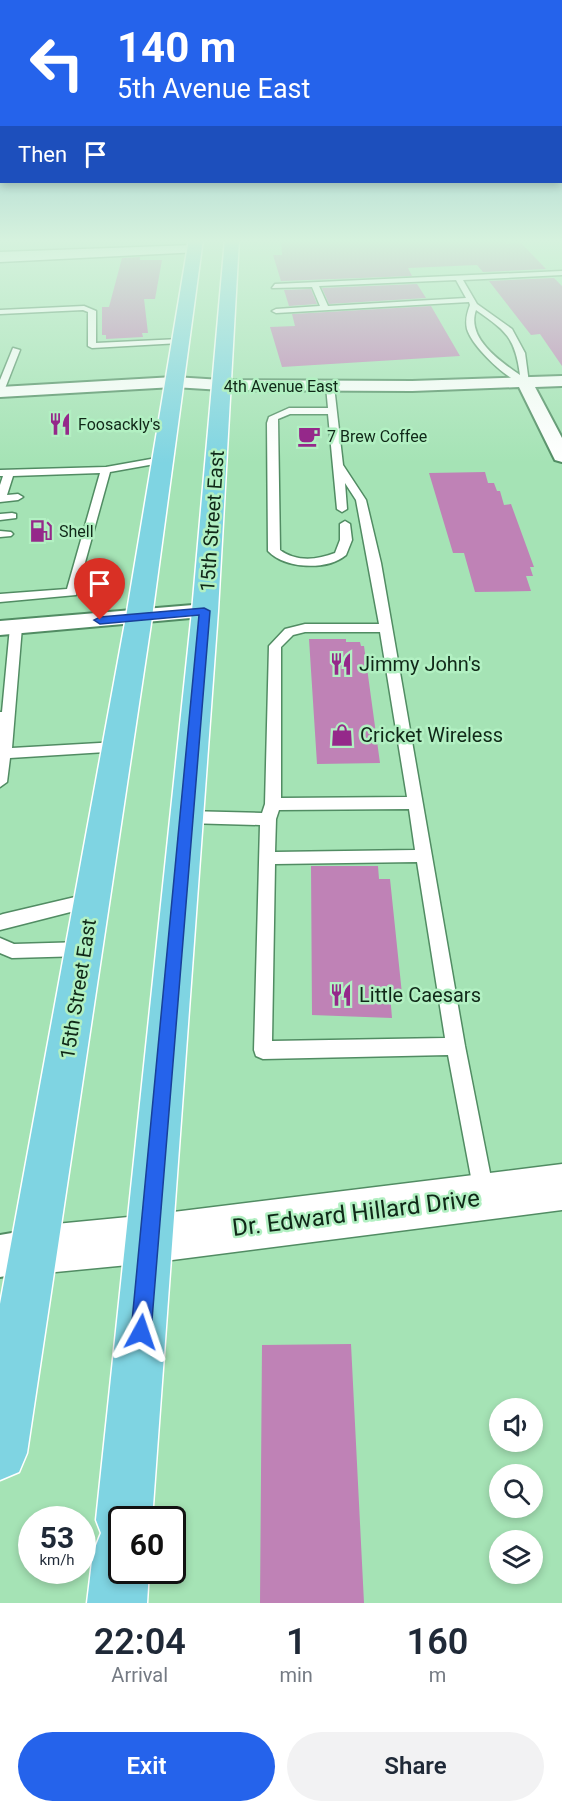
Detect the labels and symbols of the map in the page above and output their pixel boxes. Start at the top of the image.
street label: 4th Avenue East [224,377,338,396]
restaurant icon: Foosackly's [47,411,73,437]
place label: Foosackly's [78,415,160,434]
cafe icon: 7 Brew Coffee [296,423,322,449]
place label: 7 Brew Coffee [327,427,427,446]
street label: 15th Street East [195,449,229,593]
fuel station icon: Shell [28,518,54,544]
place label: Shell [59,522,94,541]
pin [74,558,125,620]
restaurant icon: Jimmy John's [328,651,354,677]
place label: Jimmy John's [359,652,481,676]
shop icon: Cricket Wireless [329,722,355,748]
place label: Cricket Wireless [360,723,503,747]
street label: 15th Street East [55,917,101,1061]
restaurant icon: Little Caesars [328,982,354,1008]
place label: Little Caesars [359,983,481,1007]
street label: Dr. Edward Hillard Drive [231,1184,481,1242]
position arrow [109,1300,173,1364]
speed limit sign: 60 [108,1506,186,1584]

